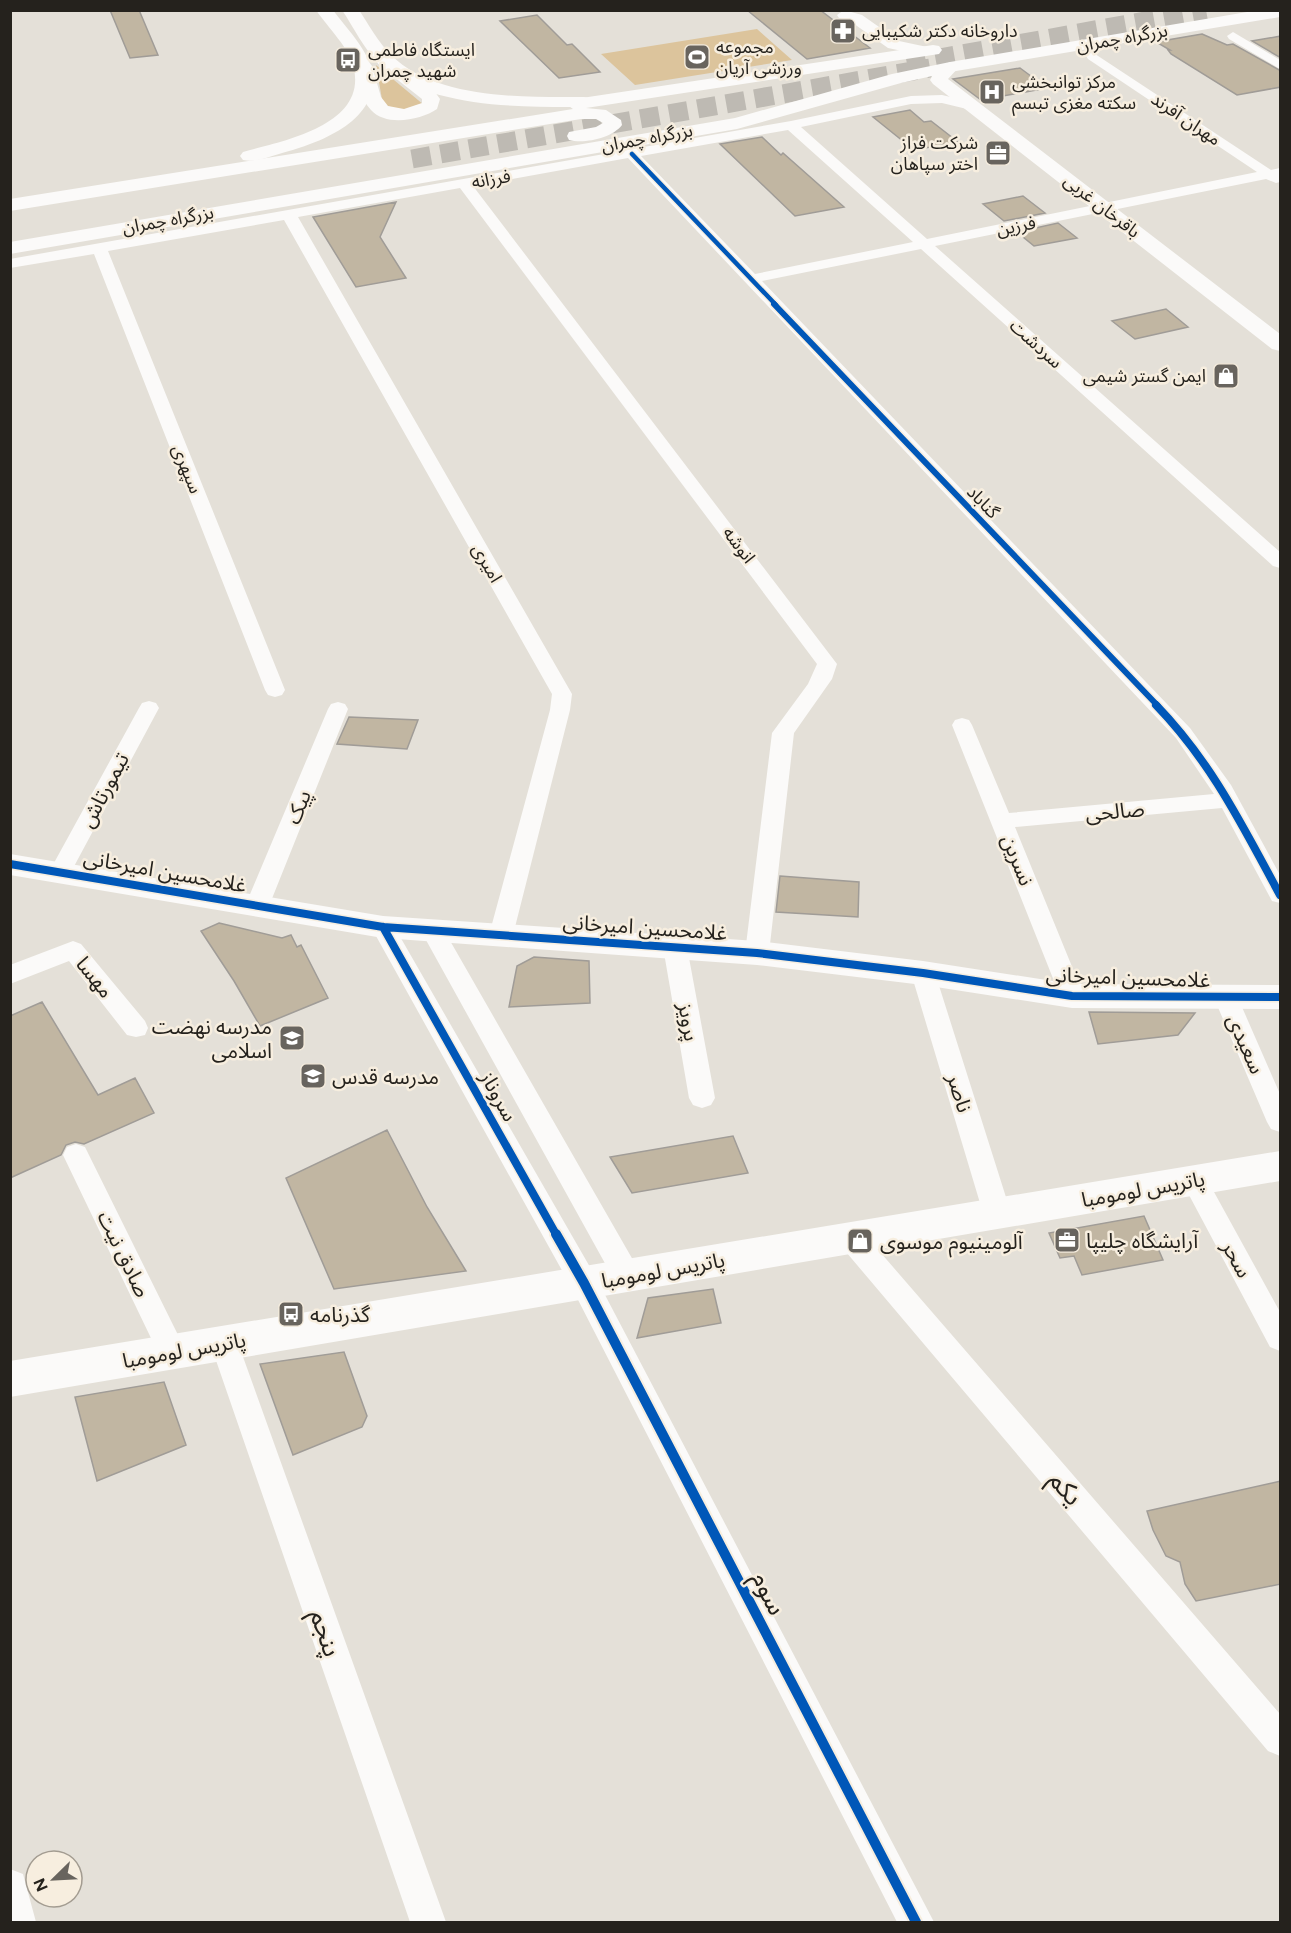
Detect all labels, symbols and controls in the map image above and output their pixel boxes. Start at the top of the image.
pharmacy icon: داروخانه دکتر شکیبایی [828,16,858,46]
street label: بزرگراه چمران [1075,19,1169,57]
place label: داروخانه دکتر شکیبایی [862,20,1018,42]
place label: مجموعه ورزشی آریان [716,36,802,79]
place label: ایستگاه فاطمی شهید چمران [368,39,475,82]
sports icon: مجموعه ورزشی آریان [682,42,712,72]
bus stop icon: ایستگاه فاطمی شهید چمران [333,45,363,75]
place label: مرکز توانبخشی سکته مغزی تبسم [1012,71,1136,116]
hospital icon: مرکز توانبخشی سکته مغزی تبسم [977,77,1007,107]
street label: مهران آفرند [1147,88,1225,150]
street label: بزرگراه چمران [600,119,694,157]
place label: شرکت فراز اختر سپاهان [891,132,978,175]
office icon: شرکت فراز اختر سپاهان [983,138,1013,168]
street label: فرزانه [470,165,512,193]
street label: باقرخان غربی [1059,169,1145,243]
street label: بزرگراه چمران [121,201,215,239]
street label: فرزین [994,211,1038,241]
street label: سردشت [1005,315,1067,373]
shop icon: ایمن گستر شیمی [1211,361,1241,391]
place label: ایمن گستر شیمی [1083,365,1206,387]
street label: سپهری [167,441,207,497]
street label: گناباد [962,481,1004,524]
street label: انوشه [718,522,760,568]
street label: امیری [467,540,507,586]
street label: تیمورتاش [74,748,134,832]
street label: پیک [280,786,317,828]
street label: صالحی [1084,796,1146,826]
street label: نسرین [997,831,1039,889]
street label: غلامحسین امیرخانی [82,844,248,898]
street label: غلامحسین امیرخانی [562,909,728,945]
street label: مهسا [71,951,119,1003]
street label: غلامحسین امیرخانی [1045,962,1211,992]
street label: پرویز [672,1000,705,1043]
street label: سعیدی [1222,1010,1270,1078]
place label: مدرسه نهضت اسلامی [152,1014,272,1063]
school or university icon: مدرسه نهضت اسلامی [277,1023,307,1053]
school or university icon: مدرسه قدس [298,1061,328,1091]
place label: مدرسه قدس [332,1064,439,1089]
street label: سروناز [475,1066,523,1126]
street label: ناصر [942,1070,978,1115]
street label: پاتریس لومومبا [1079,1166,1207,1213]
street label: صادق نیت [92,1207,156,1301]
office icon: آرایشگاه چلیپا [1052,1225,1082,1255]
shop icon: آلومینیوم موسوی [845,1226,875,1256]
place label: آرایشگاه چلیپا [1086,1228,1199,1254]
place label: آلومینیوم موسوی [880,1229,1024,1258]
street label: سحر [1216,1235,1257,1282]
street label: پاتریس لومومبا [599,1247,727,1294]
bus stop icon: گذرنامه [276,1299,306,1329]
place label: گذرنامه [310,1302,370,1327]
street label: پاتریس لومومبا [120,1327,248,1374]
street label: یکم [1039,1464,1090,1515]
street label: سوم [741,1566,794,1622]
street label: پنجم [299,1605,349,1662]
north arrow [24,1849,84,1909]
text: N [30,1875,52,1894]

